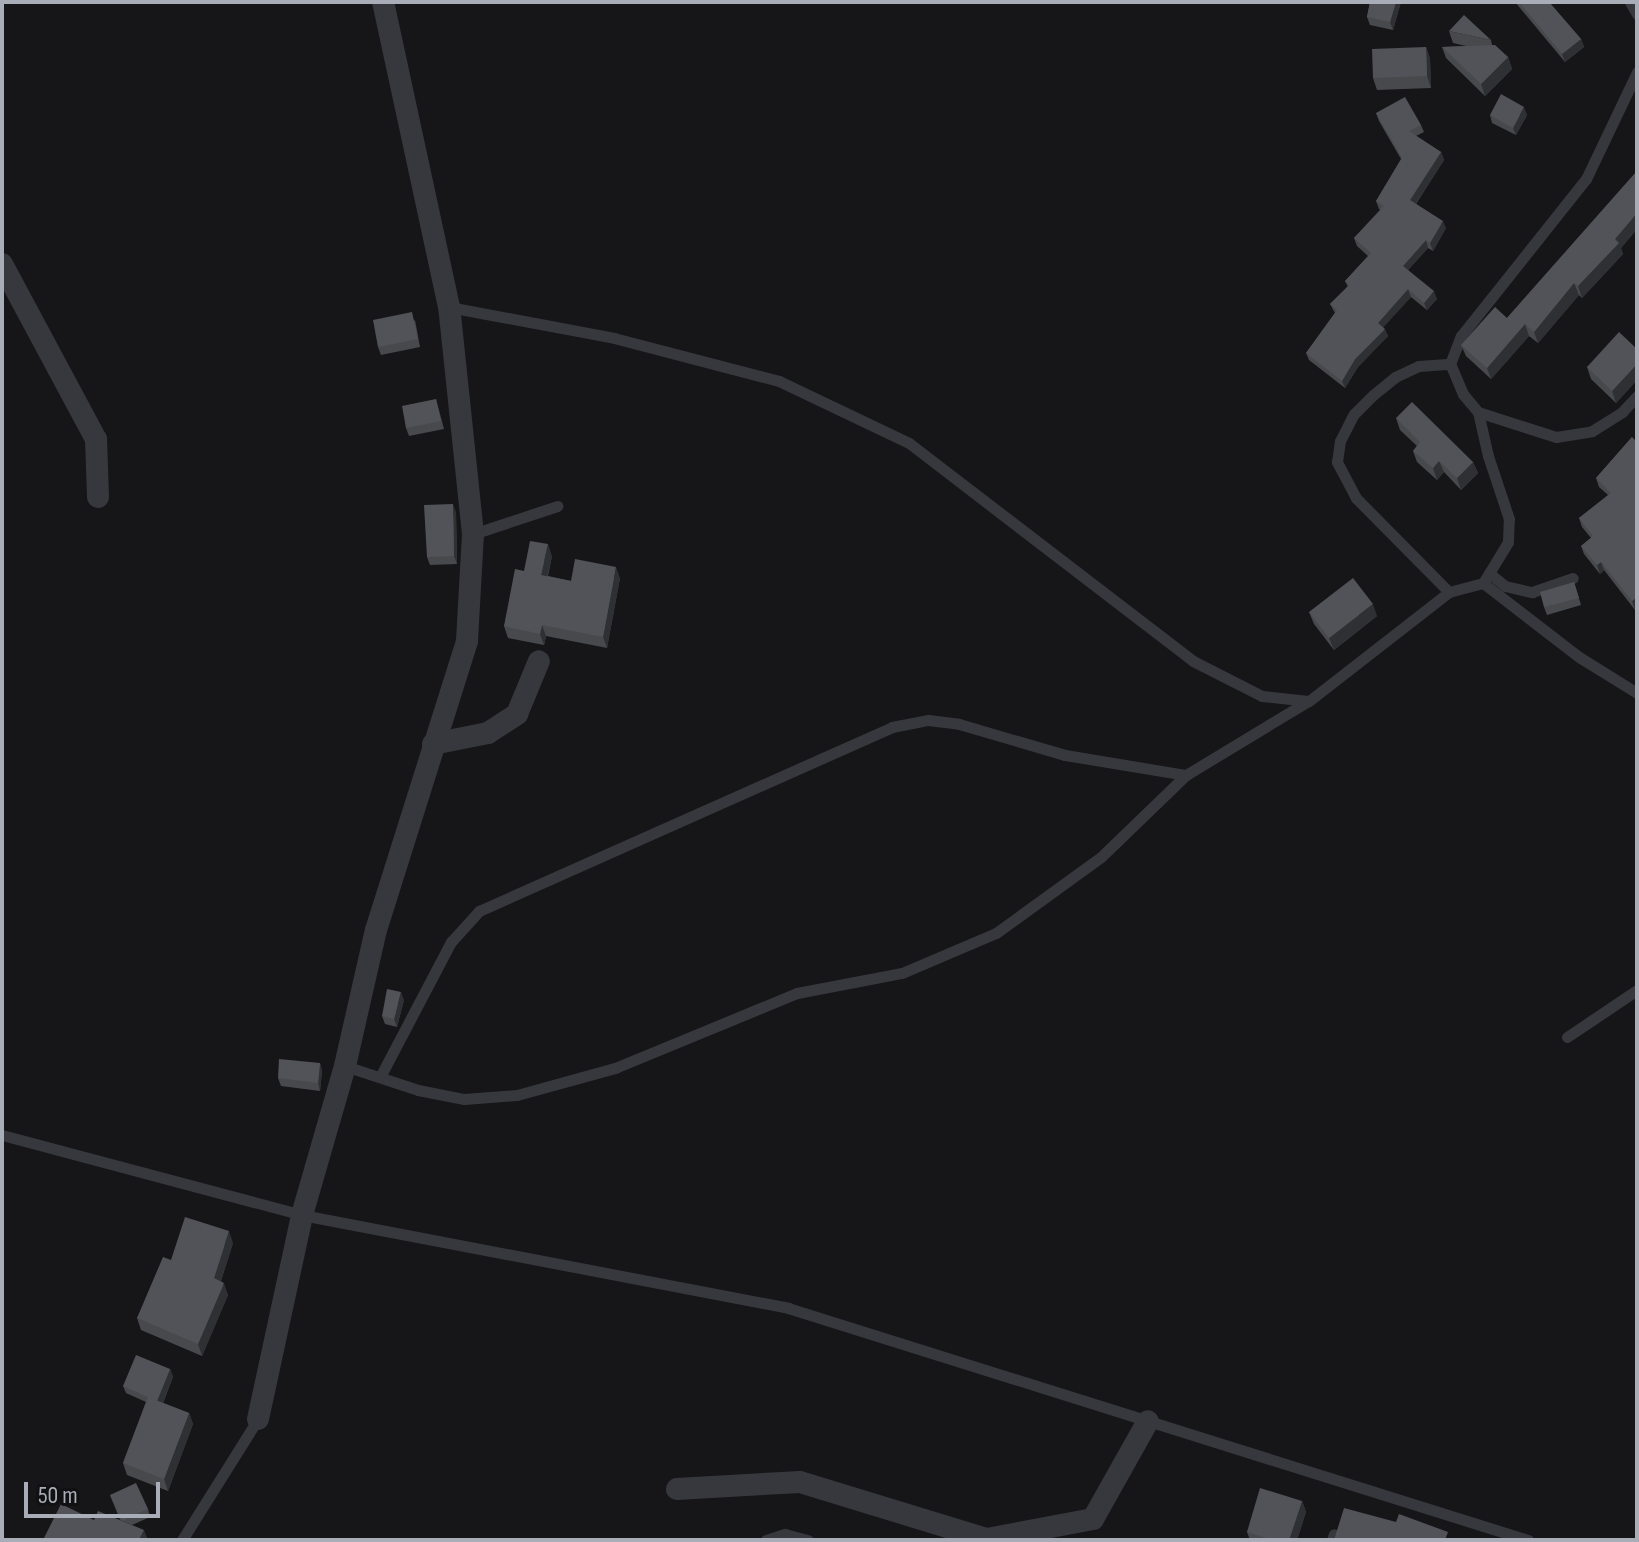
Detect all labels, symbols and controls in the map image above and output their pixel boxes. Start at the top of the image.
scale bar [28,1466,164,1516]
text: 50 m [38,1481,78,1510]

